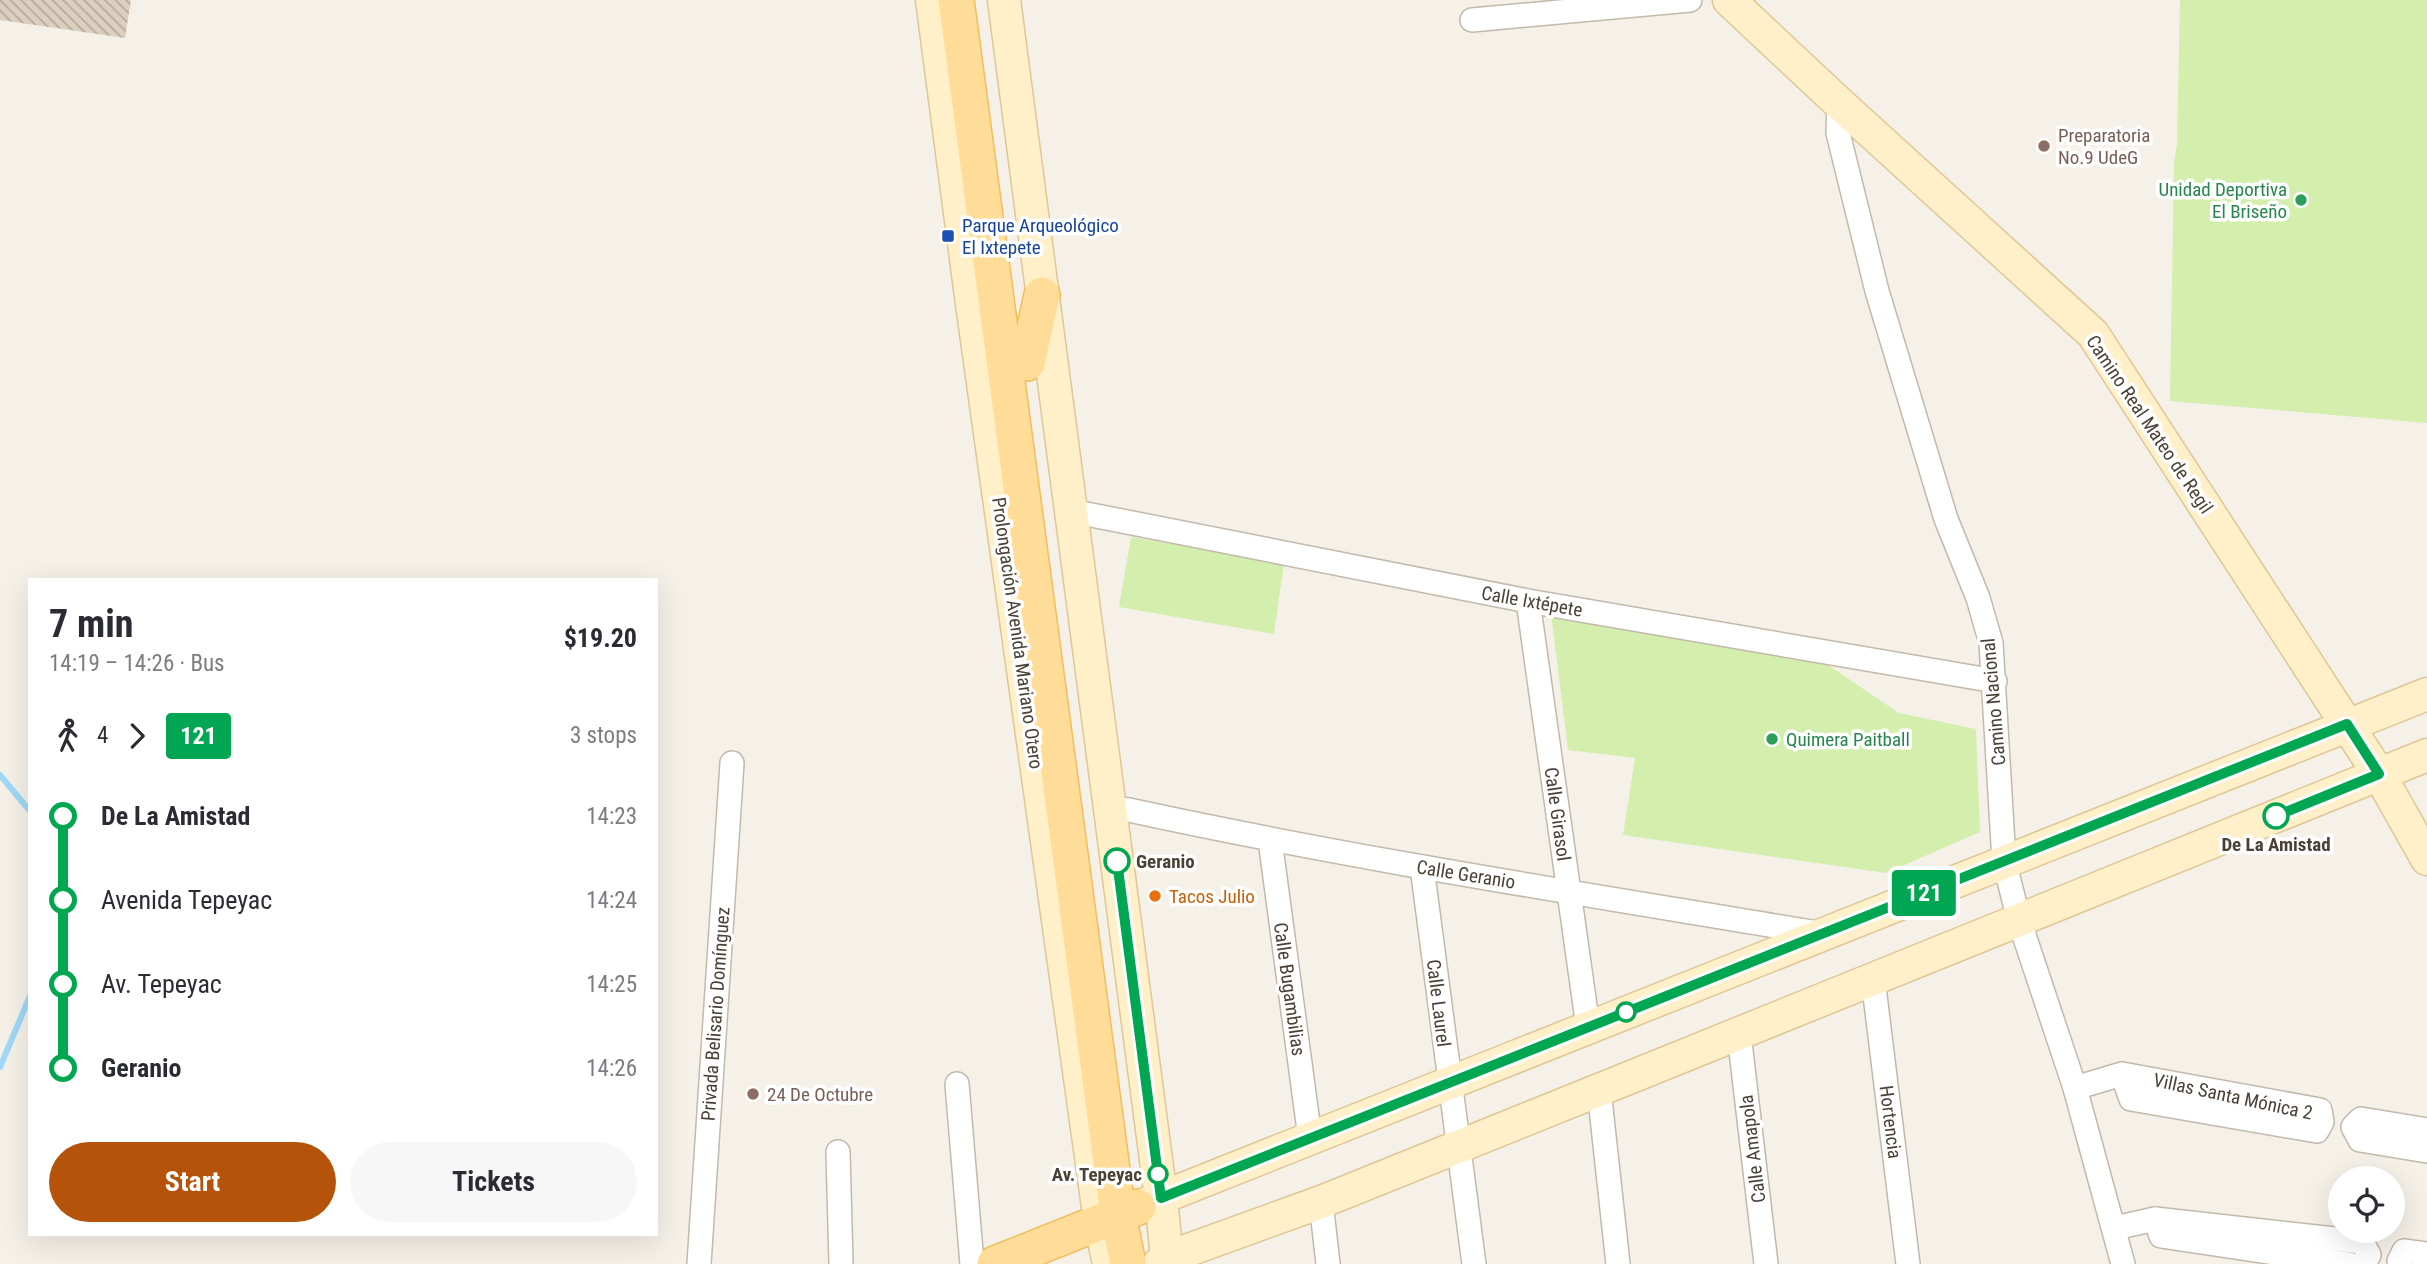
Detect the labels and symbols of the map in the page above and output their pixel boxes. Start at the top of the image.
place label: Preparatoria No.9 UdeG [2058,124,2150,169]
marker: Preparatoria No.9 UdeG [2036,138,2052,154]
place label: Unidad Deportiva El Briseño [2158,178,2287,223]
marker: Unidad Deportiva El Briseño [2293,192,2309,208]
place label: Parque Arqueológico El Ixtepete [962,214,1119,259]
marker: Parque Arqueológico El Ixtepete [940,228,956,244]
street label: Camino Real Mateo de Regil [2081,331,2218,518]
street label: Prolongación Avenida Mariano Otero [987,496,1048,770]
street label: Calle Ixtépete [1480,581,1584,622]
street label: Camino Nacional [1976,637,2011,767]
place label: Quimera Paitball [1786,728,1910,751]
marker: Quimera Paitball [1764,731,1780,747]
street label: Calle Girasol [1540,766,1575,862]
marker: De La Amistad [2263,803,2289,829]
place label: De La Amistad [2221,833,2331,856]
marker: Geranio [1104,848,1130,874]
place label: Geranio [1136,850,1195,873]
street label: Calle Geranio [1415,855,1517,894]
line badge: 121 [1884,870,1964,916]
place label: Tacos Julio [1169,885,1255,908]
marker: Tacos Julio [1147,888,1163,904]
street label: Privada Belisario Domínguez [697,906,734,1122]
street label: Calle Bugambilias [1269,921,1310,1057]
street label: Calle Laurel [1422,958,1455,1048]
unlabelled marker [1616,1002,1636,1022]
street label: Villas Santa Mónica 2 [2151,1068,2315,1125]
place label: 24 De Octubre [767,1083,873,1106]
street label: Hortencia [1875,1084,1906,1160]
marker: 24 De Octubre [745,1086,761,1102]
street label: Calle Amapola [1734,1094,1771,1204]
place label: Av. Tepeyac [1052,1163,1142,1186]
marker: Av. Tepeyac [1148,1164,1168,1184]

